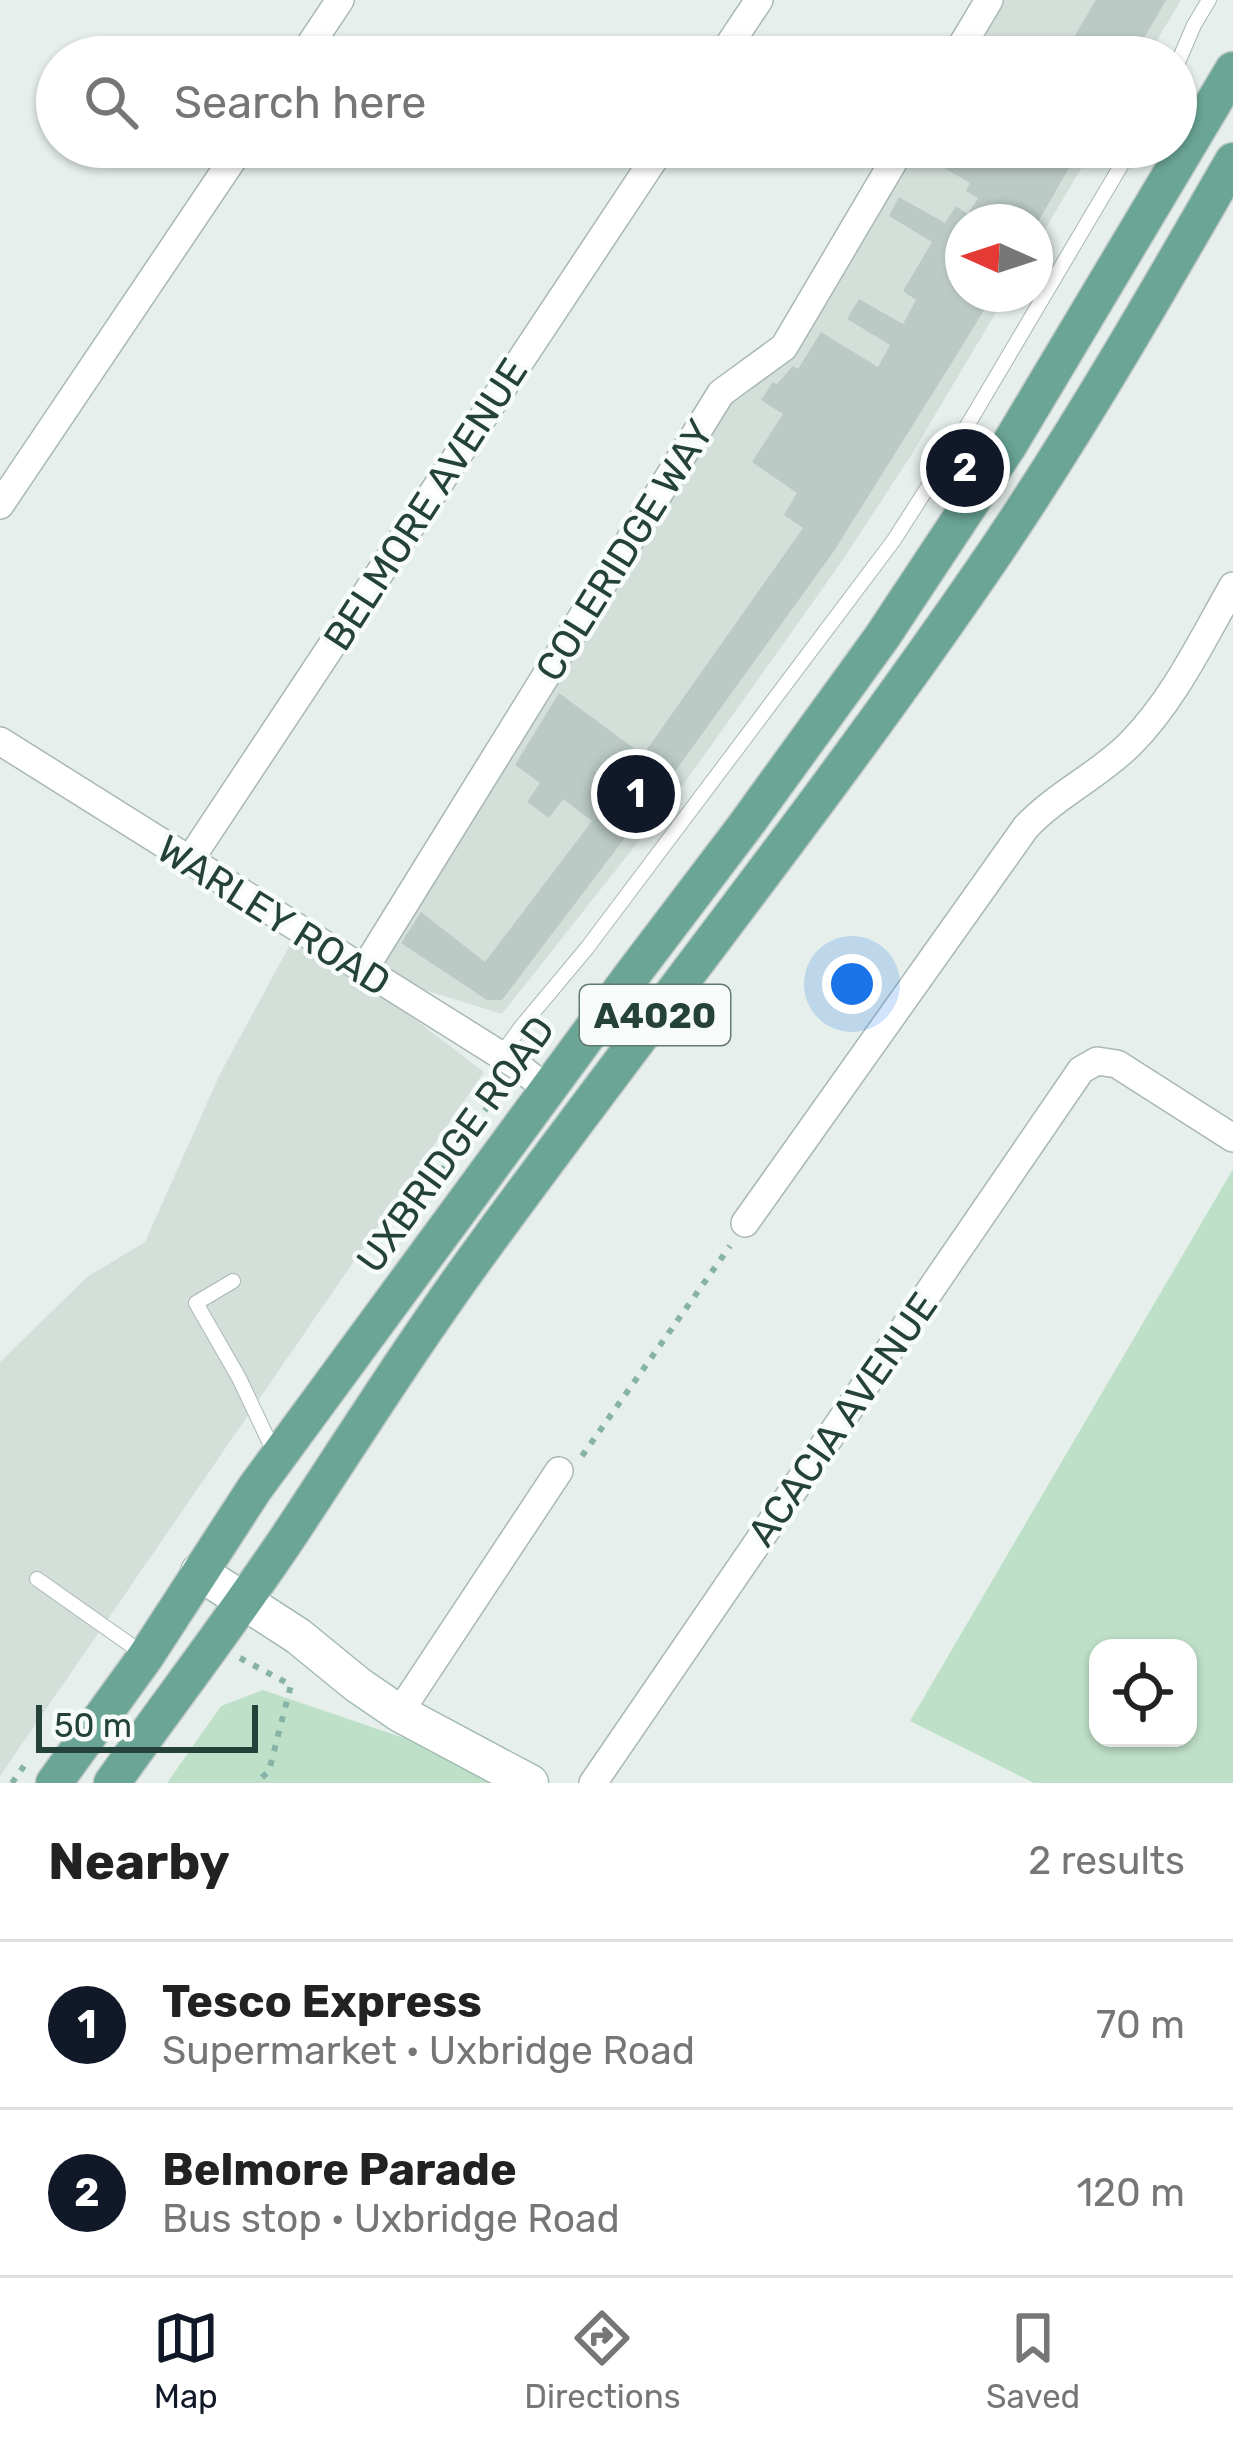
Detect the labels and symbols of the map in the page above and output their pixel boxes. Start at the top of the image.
north arrow [945,204,1053,312]
street label: BELMORE AVENUE [314,350,537,659]
street label: COLERIDGE WAY [526,412,724,689]
pin: 2 [926,423,1004,513]
pin: 1 [597,749,675,839]
street label: WARLEY ROAD [149,826,398,1006]
your location [822,954,882,1014]
road number: A4020 [580,985,730,1045]
street label: UXBRIDGE ROAD [347,1008,564,1282]
street label: ACACIA AVENUE [738,1284,947,1555]
scale bar [36,1699,258,1752]

